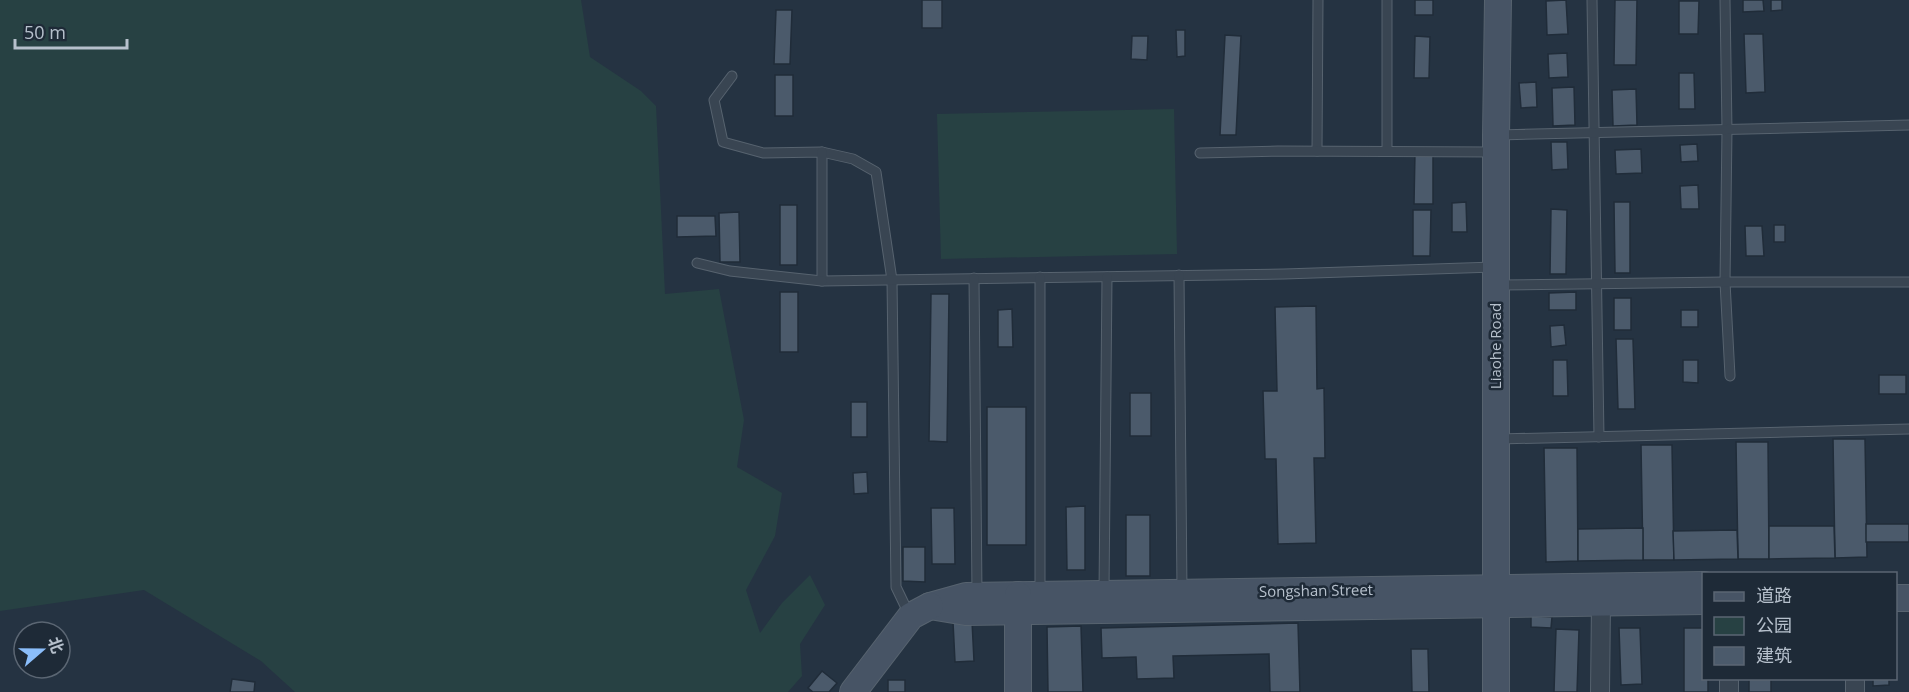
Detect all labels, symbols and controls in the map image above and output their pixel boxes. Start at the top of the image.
scale bar [15,12,128,50]
text: 50 m [24,20,66,44]
street label: Liaohe Road [1485,303,1505,389]
legend [1702,572,1897,680]
street label: Songshan Street [1259,579,1373,601]
text: 道路 [1756,583,1792,607]
text: 公园 [1756,613,1792,637]
north arrow [12,620,72,680]
text: 北 [43,634,69,656]
text: 建筑 [1756,643,1792,667]

